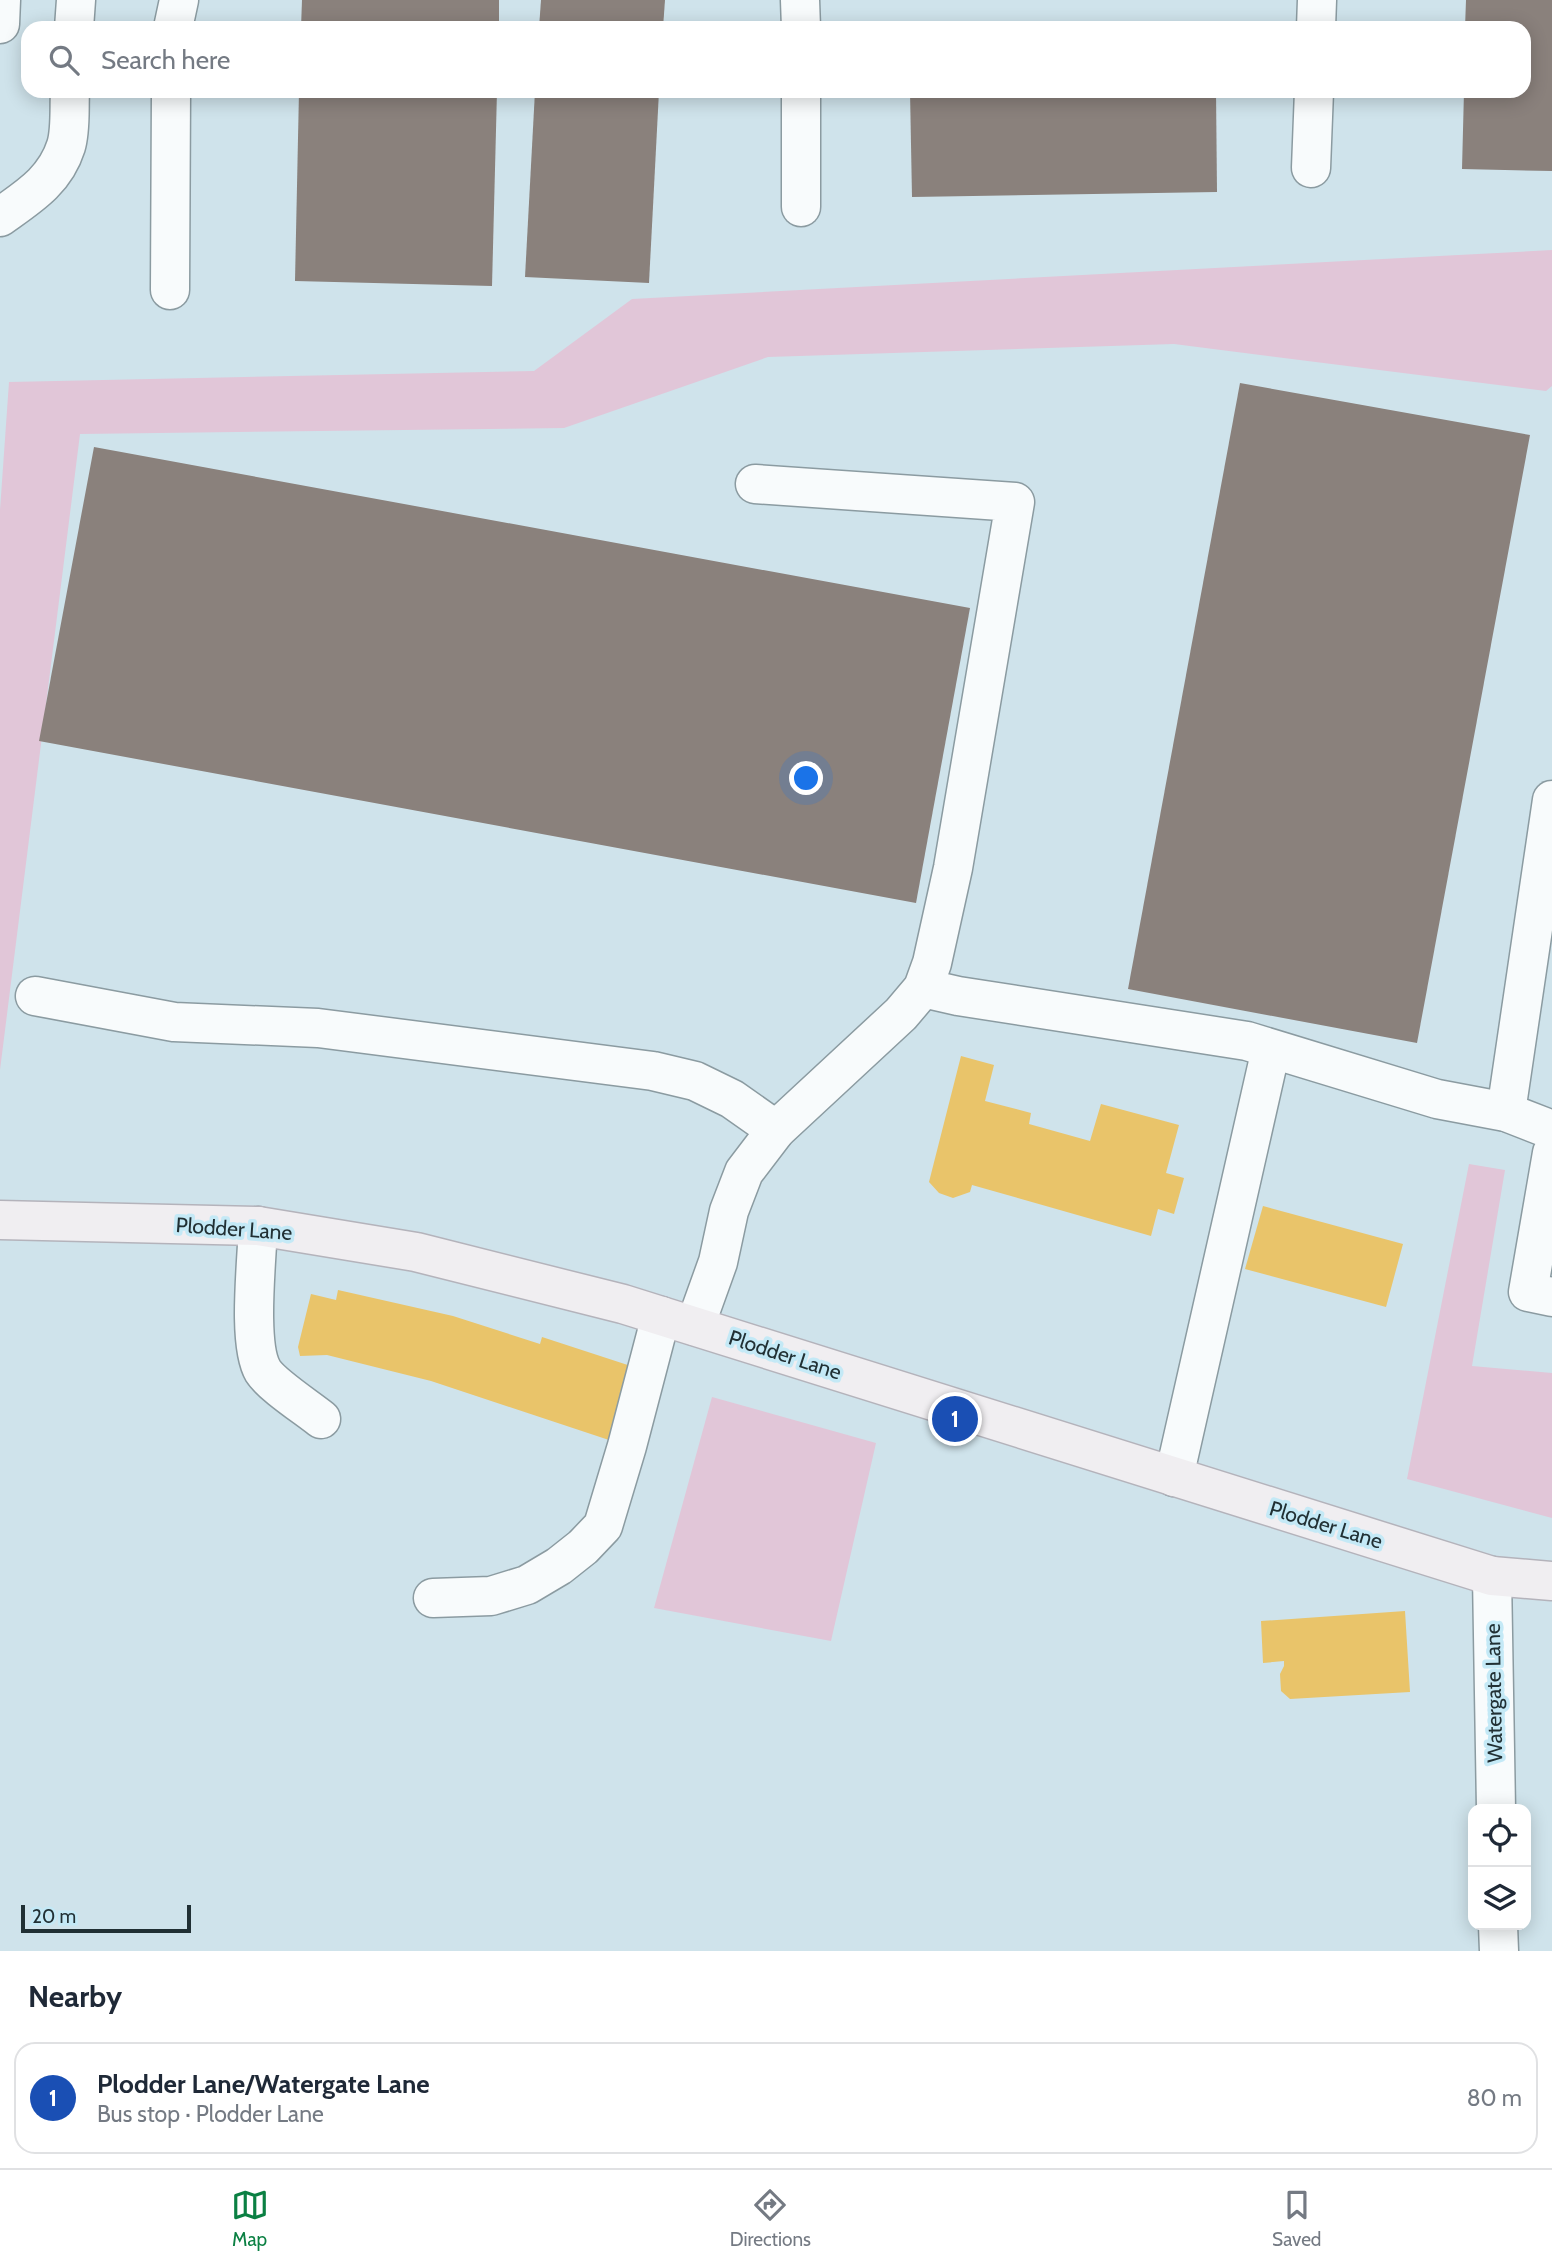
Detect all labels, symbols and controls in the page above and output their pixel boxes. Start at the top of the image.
search box [21,21,1531,98]
icon: search [45,41,83,79]
text: Search here [101,44,230,76]
your location [789,761,823,795]
street label: Plodder Lane [175,1212,293,1245]
street label: Plodder Lane [726,1325,845,1385]
pin: 1 [932,1393,978,1445]
street label: Plodder Lane [1267,1495,1386,1554]
street label: Watergate Lane [1480,1623,1507,1763]
map controls [1468,1804,1531,1930]
button: locate [1468,1804,1531,1867]
button: layers [1468,1867,1531,1930]
scale bar [21,1902,191,1934]
text: 20 m [32,1905,76,1928]
text: Nearby [28,1978,122,2015]
text: Plodder Lane/Watergate Lane [97,2068,430,2100]
text: 1 [49,2084,57,2112]
text: 80 m [1467,2084,1522,2112]
text: Bus stop · Plodder Lane [97,2100,324,2128]
tab: Map [231,2186,269,2251]
tab: Directions [730,2186,811,2251]
tab: Saved [1272,2186,1321,2251]

